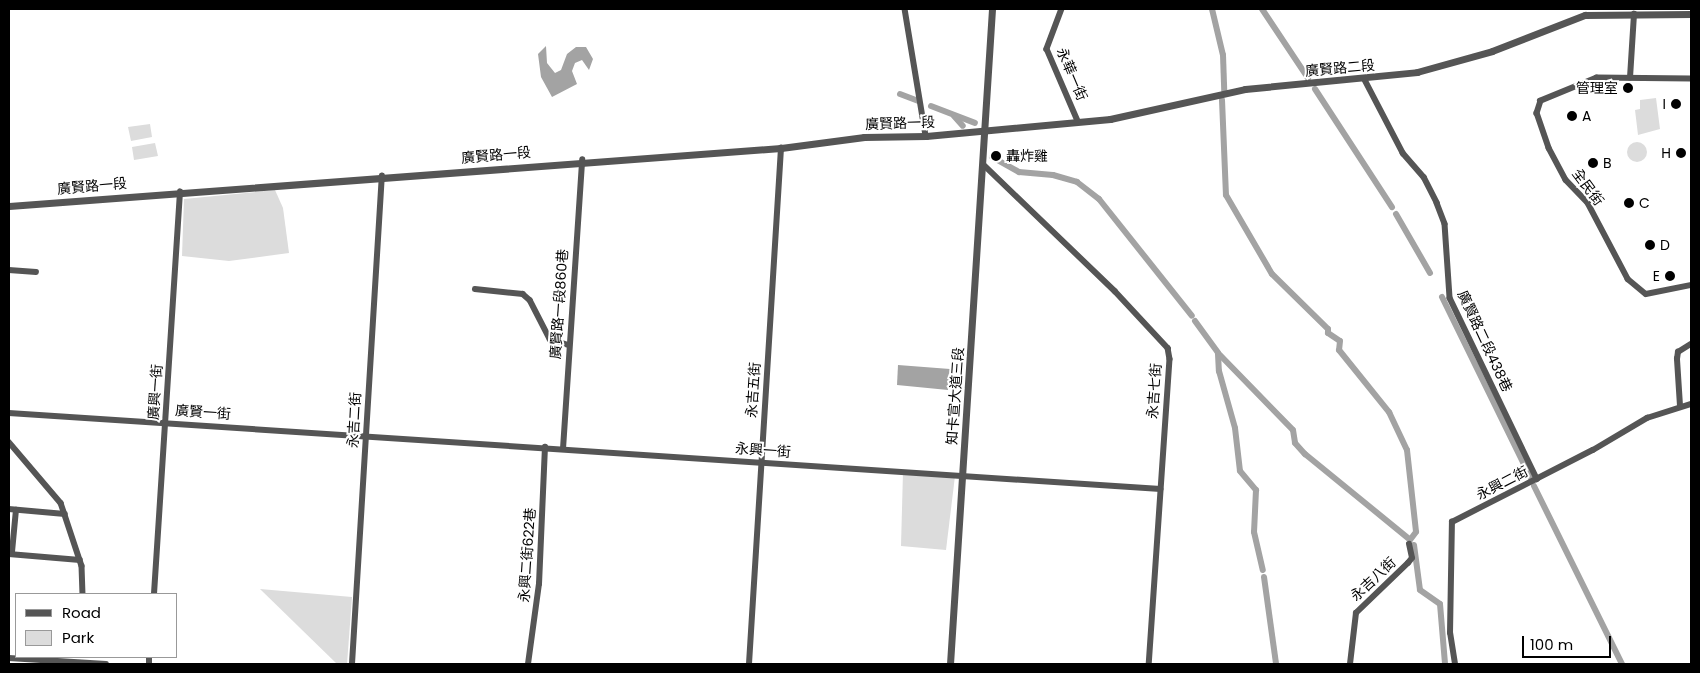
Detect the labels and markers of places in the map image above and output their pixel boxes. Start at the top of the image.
place label: 管理室 [1576,80,1618,96]
marker: 管理室 [1622,82,1634,94]
place label: I [1663,96,1666,112]
marker: I [1670,98,1682,110]
place label: A [1582,108,1591,124]
marker: A [1566,110,1578,122]
place label: H [1661,145,1671,161]
marker: H [1675,147,1687,159]
place label: 轟炸雞 [1006,148,1048,164]
marker: 轟炸雞 [990,150,1002,162]
place label: B [1603,155,1612,171]
marker: B [1587,157,1599,169]
place label: C [1639,195,1650,211]
marker: C [1623,197,1635,209]
place label: D [1660,237,1670,253]
marker: D [1644,239,1656,251]
place label: E [1653,268,1660,284]
marker: E [1664,270,1676,282]

